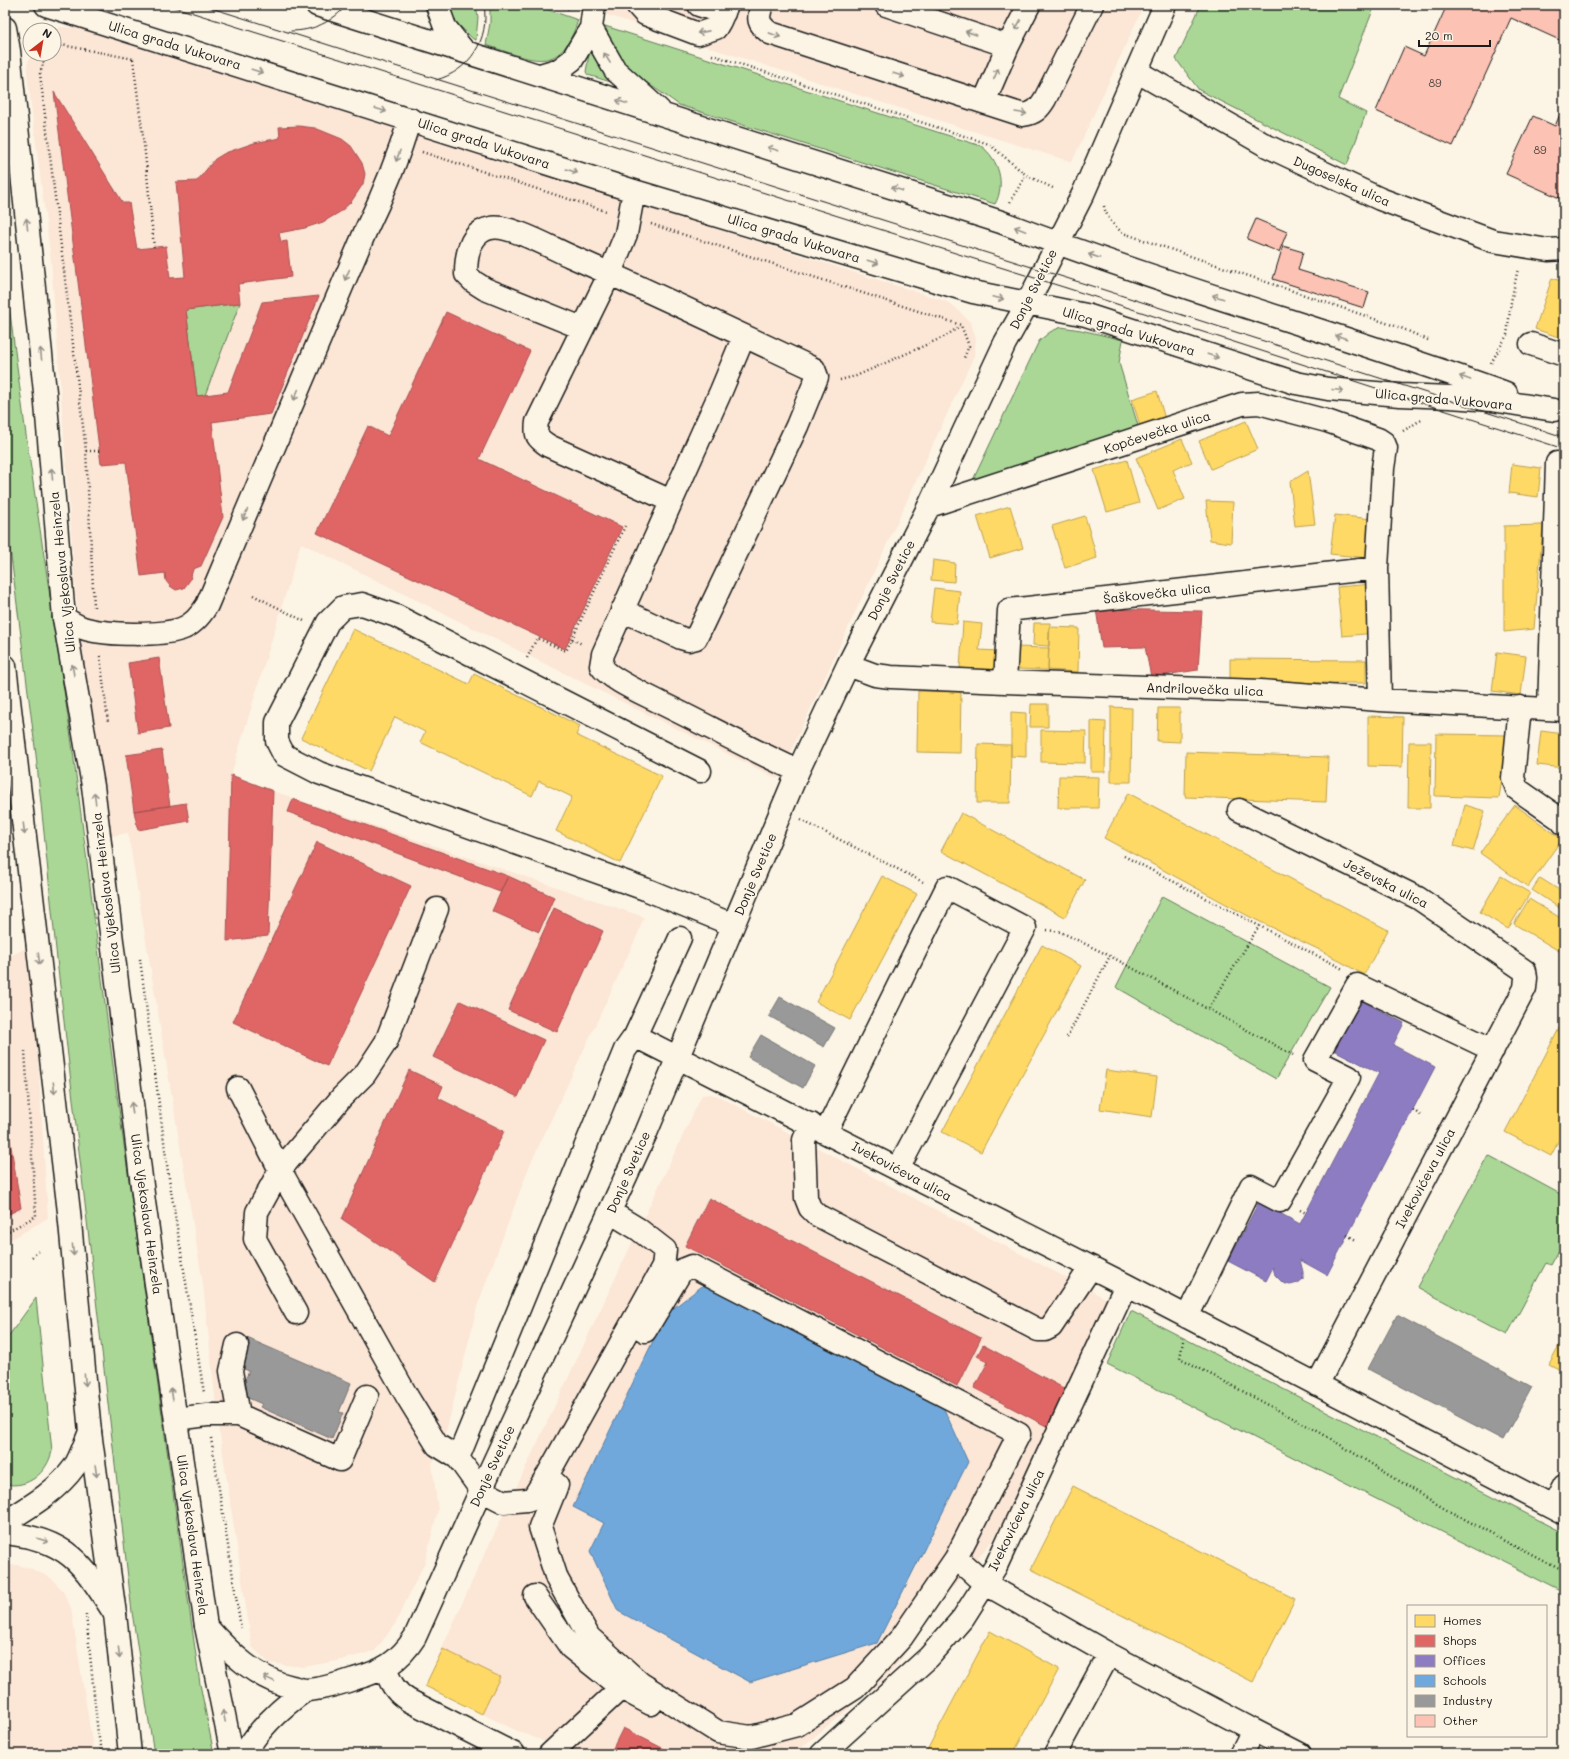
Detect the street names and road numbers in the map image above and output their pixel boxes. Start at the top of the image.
street label: Ulica grada Vukovara [107,16,244,73]
street label: Ulica grada Vukovara [416,113,552,172]
street label: Dugoselska ulica [1291,152,1393,210]
street label: Ulica grada Vukovara [726,209,863,266]
street label: Donje Svetice [1005,246,1060,332]
street label: Ulica grada Vukovara [1061,302,1198,359]
street label: Ulica grada Vukovara [1374,384,1514,413]
street label: Kopčevečka ulica [1101,406,1212,457]
street label: Ulica Vjekoslava Heinzela [45,491,78,654]
street label: Donje Svetice [863,537,918,623]
street label: Šaškovečka ulica [1102,578,1212,607]
street label: Andrilovečka ulica [1146,678,1264,699]
street label: Ulica Vjekoslava Heinzela [87,812,124,975]
street label: Donje Svetice [730,830,780,918]
street label: Ježevska ulica [1341,854,1431,911]
street label: Ivekovićeva ulica [1391,1125,1458,1231]
street label: Donje Svetice [602,1128,653,1215]
street label: Ulica Vjekoslava Heinzela [128,1132,167,1295]
street label: Ivekovićeva ulica [849,1137,955,1204]
street label: Donje Svetice [465,1422,518,1509]
street label: Ulica Vjekoslava Heinzela [174,1453,213,1616]
street label: Ivekovićeva ulica [984,1466,1048,1573]

